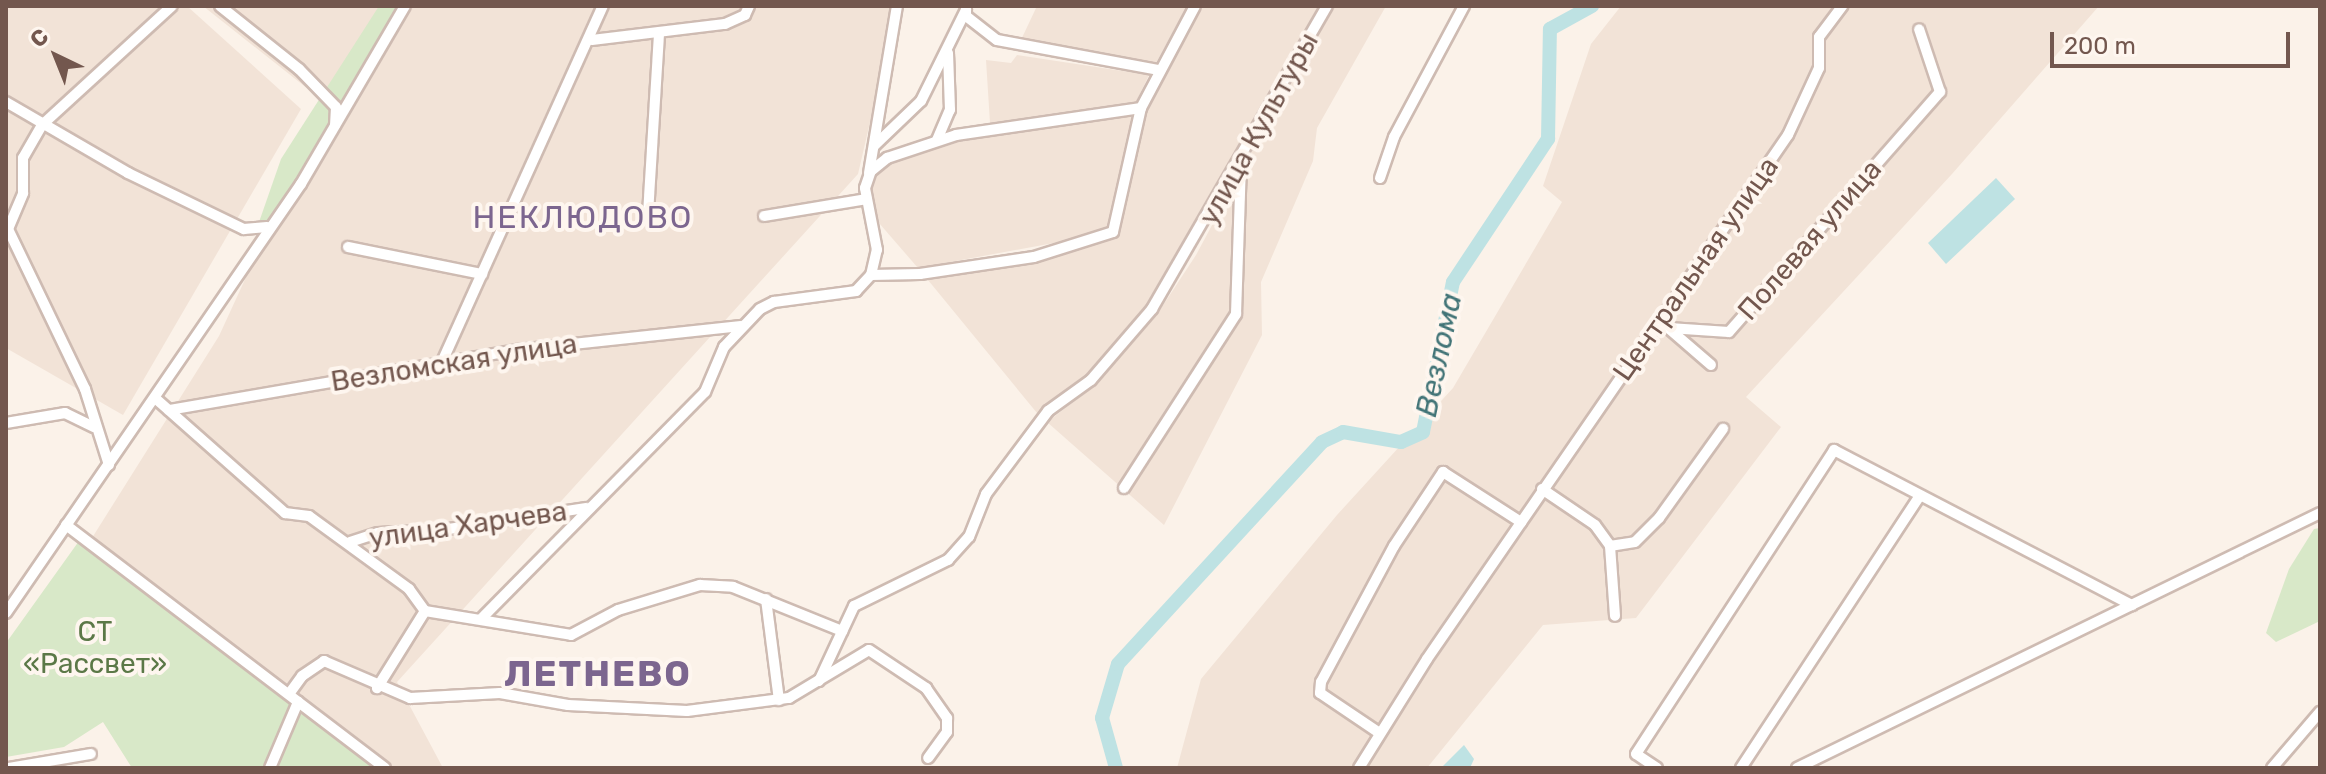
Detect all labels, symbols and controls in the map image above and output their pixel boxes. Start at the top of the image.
north arrow [16,16,96,96]
scale bar [2054,16,2294,66]
text: С [24,23,54,53]
street label: улица Культуры [1192,27,1326,231]
text: 200 m [2064,32,2136,60]
street label: Центральная улица [1606,151,1786,387]
street label: Полевая улица [1731,153,1889,327]
district label: НЕКЛЮДОВО [472,198,694,236]
water label: Везлома [1408,290,1470,420]
street label: Везломская улица [329,327,579,399]
street label: улица Харчева [367,494,569,556]
park label: СТ «Рассвет» [23,615,167,681]
district label: ЛЕТНЕВО [504,652,692,696]

